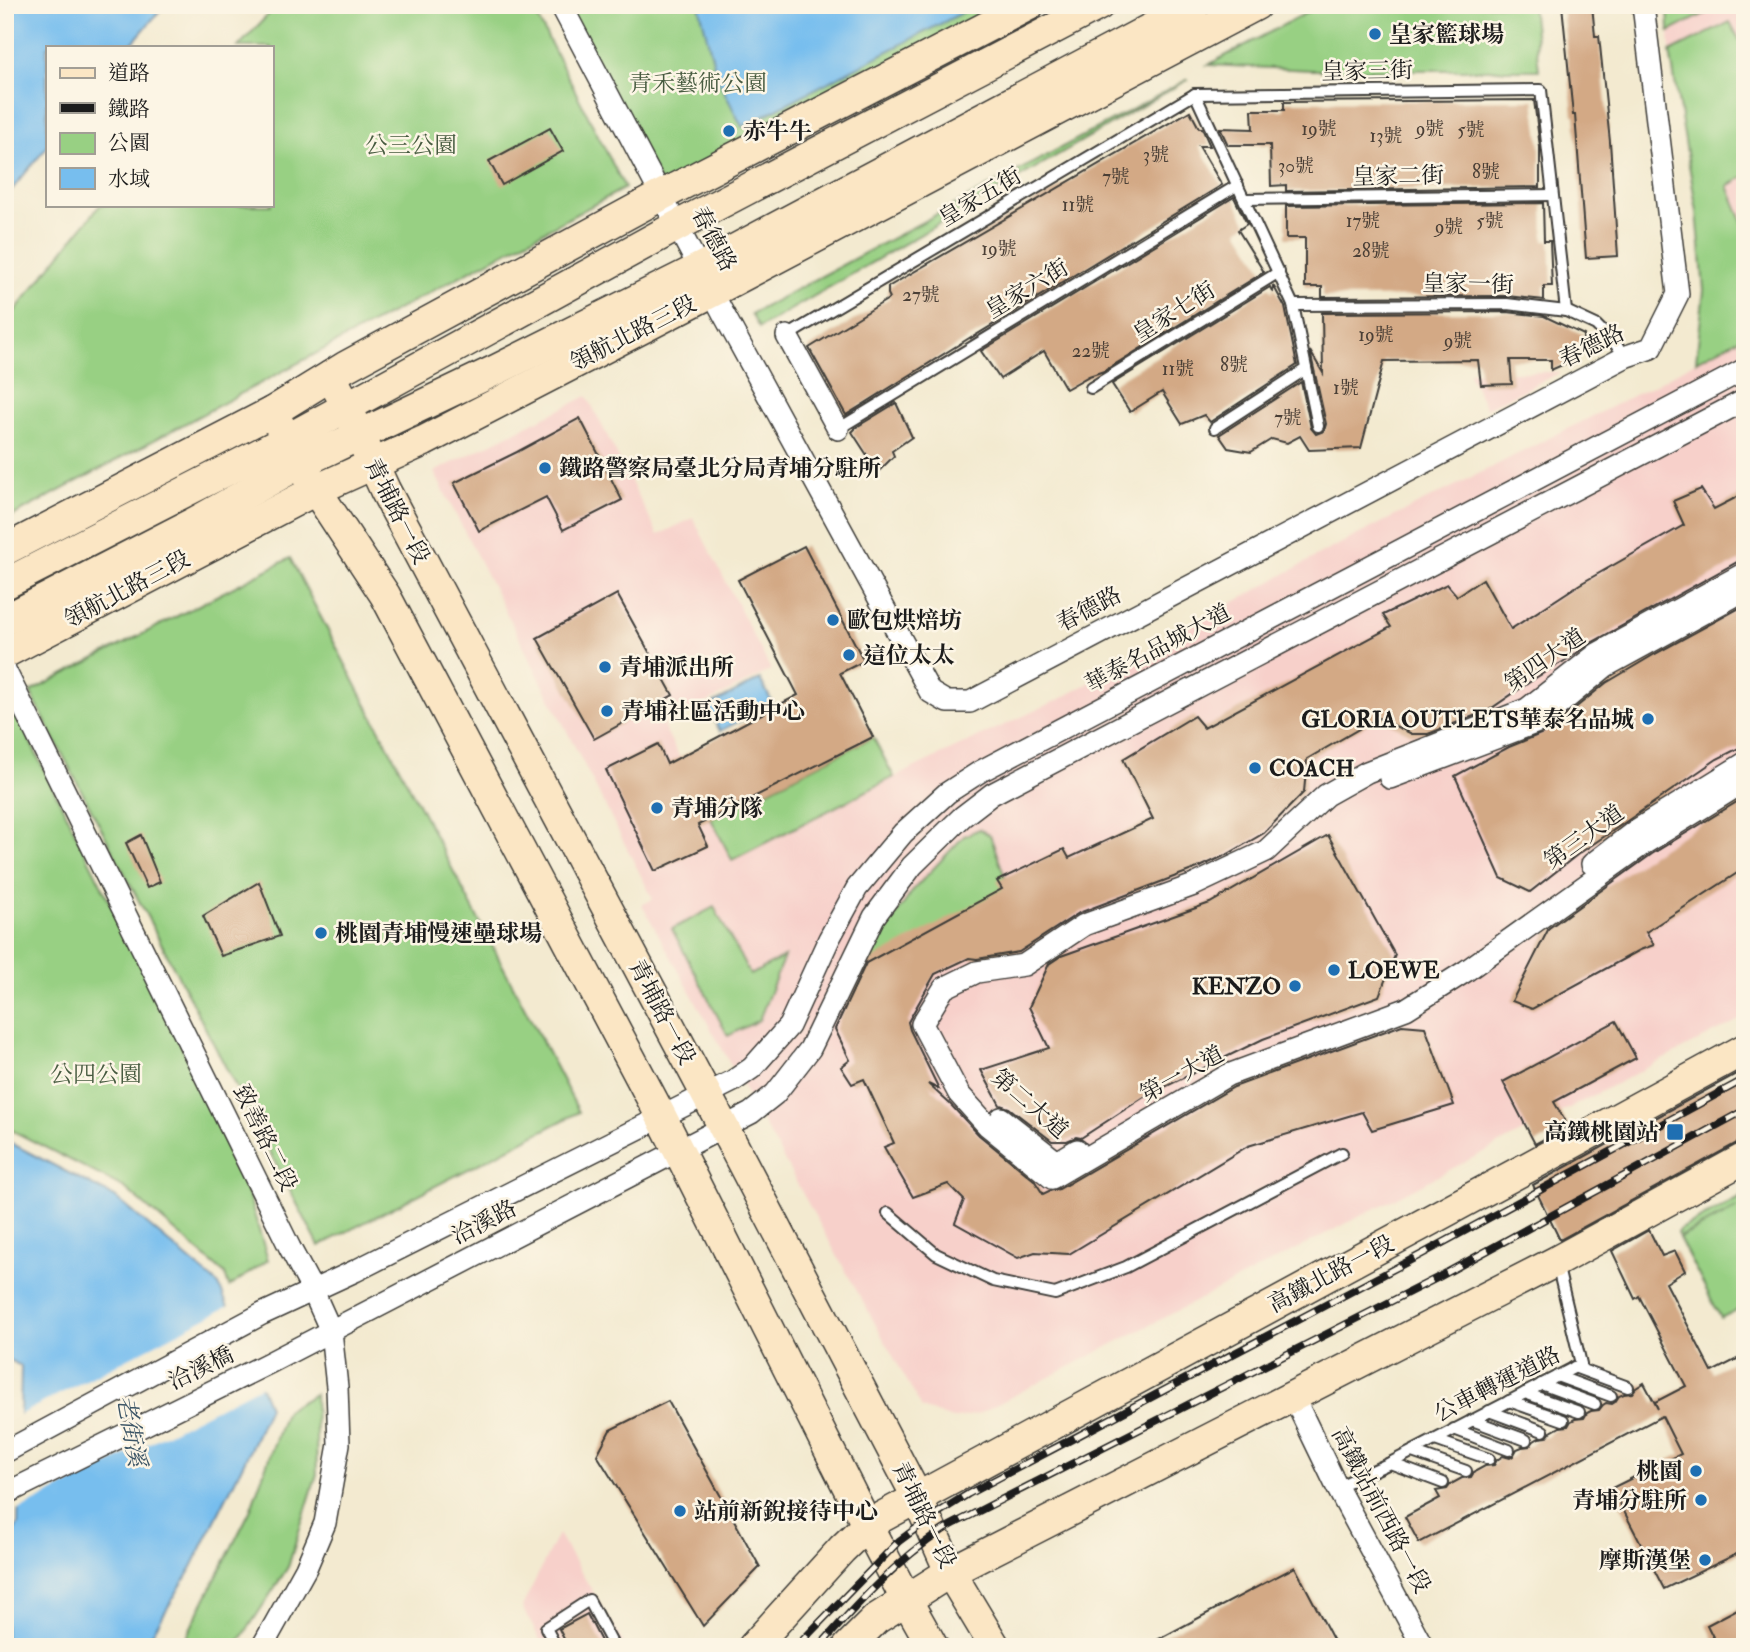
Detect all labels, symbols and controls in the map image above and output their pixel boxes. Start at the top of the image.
place label: 皇家籃球場 [1389,20,1504,49]
marker: 皇家籃球場 [1367,26,1383,42]
legend [46,46,273,206]
street label: 皇家三街 [1321,56,1413,86]
text: 道路 [108,60,150,87]
park label: 青禾藝術公園 [629,69,767,98]
text: 鐵路 [108,96,150,123]
place label: 赤牛牛 [743,117,812,146]
house number: 19號 [1301,117,1337,141]
house number: 9號 [1414,117,1444,141]
house number: 5號 [1457,118,1485,142]
marker: 赤牛牛 [721,123,737,139]
house number: 13號 [1369,124,1403,148]
text: 公園 [108,130,150,157]
park label: 公三公園 [365,131,457,160]
house number: 3號 [1143,143,1169,167]
house number: 30號 [1278,154,1314,178]
house number: 8號 [1472,160,1500,184]
street label: 皇家五街 [933,161,1027,233]
street label: 皇家二街 [1352,161,1444,191]
house number: 7號 [1102,165,1130,189]
text: 水域 [108,166,150,193]
house number: 11號 [1062,193,1094,217]
street label: 春德路 [685,202,743,276]
house number: 17號 [1346,209,1380,233]
house number: 5號 [1476,209,1504,233]
house number: 9號 [1433,215,1463,239]
house number: 19號 [981,237,1017,261]
house number: 28號 [1352,239,1390,263]
street label: 皇家六街 [980,253,1074,325]
street label: 皇家一街 [1422,269,1514,299]
street label: 皇家七街 [1127,275,1221,349]
house number: 27號 [902,283,940,307]
street label: 領航北路三段 [565,289,701,377]
street label: 春德路 [1555,318,1629,374]
house number: 19號 [1358,323,1394,347]
house number: 9號 [1442,329,1472,353]
house number: 22號 [1072,339,1110,363]
house number: 8號 [1220,353,1248,377]
house number: 11號 [1162,357,1194,381]
house number: 1號 [1333,376,1359,400]
house number: 7號 [1274,406,1302,430]
street label: 青埔路一段 [358,453,436,569]
place label: 鐵路警察局臺北分局青埔分駐所 [559,454,881,483]
marker: 鐵路警察局臺北分局青埔分駐所 [537,460,553,476]
street label: 領航北路三段 [59,544,195,634]
street label: 春德路 [1052,580,1126,638]
street label: 華泰名品城大道 [1080,597,1236,699]
place label: 歐包烘焙坊 [847,606,962,635]
marker: 歐包烘焙坊 [825,612,841,628]
street label: 第四大道 [1499,622,1591,698]
place label: 這位太太 [863,641,955,670]
marker: 這位太太 [841,647,857,663]
place label: 青埔派出所 [619,653,734,682]
marker: 青埔派出所 [597,659,613,675]
place label: 青埔社區活動中心 [621,697,805,726]
marker: 青埔社區活動中心 [599,703,615,719]
place label: GLORIA OUTLETS華泰名品城 [1301,705,1634,734]
marker: GLORIA OUTLETS華泰名品城 [1640,711,1656,727]
place label: COACH [1269,754,1354,783]
marker: COACH [1247,760,1263,776]
place label: 青埔分隊 [671,794,763,823]
street label: 第三大道 [1538,798,1630,876]
marker: 青埔分隊 [649,800,665,816]
place label: 桃園青埔慢速壘球場 [335,919,542,948]
marker: 桃園青埔慢速壘球場 [313,925,329,941]
street label: 青埔路一段 [622,954,702,1070]
place label: LOEWE [1348,956,1440,985]
marker: LOEWE [1326,962,1342,978]
place label: KENZO [1192,972,1281,1001]
marker: KENZO [1287,978,1303,994]
street label: 第一大道 [1135,1039,1229,1109]
park label: 公四公園 [50,1060,142,1089]
street label: 第二大道 [986,1063,1074,1145]
street label: 致善路二段 [227,1080,303,1196]
place label: 高鐵桃園站 [1544,1118,1659,1147]
marker: 高鐵桃園站 [1665,1122,1685,1142]
street label: 洽溪路 [447,1193,521,1251]
street label: 高鐵北路一段 [1263,1229,1399,1319]
street label: 洽溪橋 [164,1340,238,1396]
street label: 公車轉運道路 [1429,1340,1565,1428]
water label: 老街溪 [109,1393,153,1472]
street label: 高鐵站前西路一段 [1325,1422,1437,1598]
street label: 青埔路一段 [886,1457,962,1573]
place label: 桃園 [1636,1457,1682,1486]
marker: 桃園 [1688,1463,1704,1479]
place label: 青埔分駐所 [1572,1486,1687,1515]
marker: 青埔分駐所 [1693,1492,1709,1508]
place label: 站前新銳接待中心 [694,1497,878,1526]
marker: 站前新銳接待中心 [672,1503,688,1519]
place label: 摩斯漢堡 [1599,1546,1691,1575]
marker: 摩斯漢堡 [1697,1552,1713,1568]

